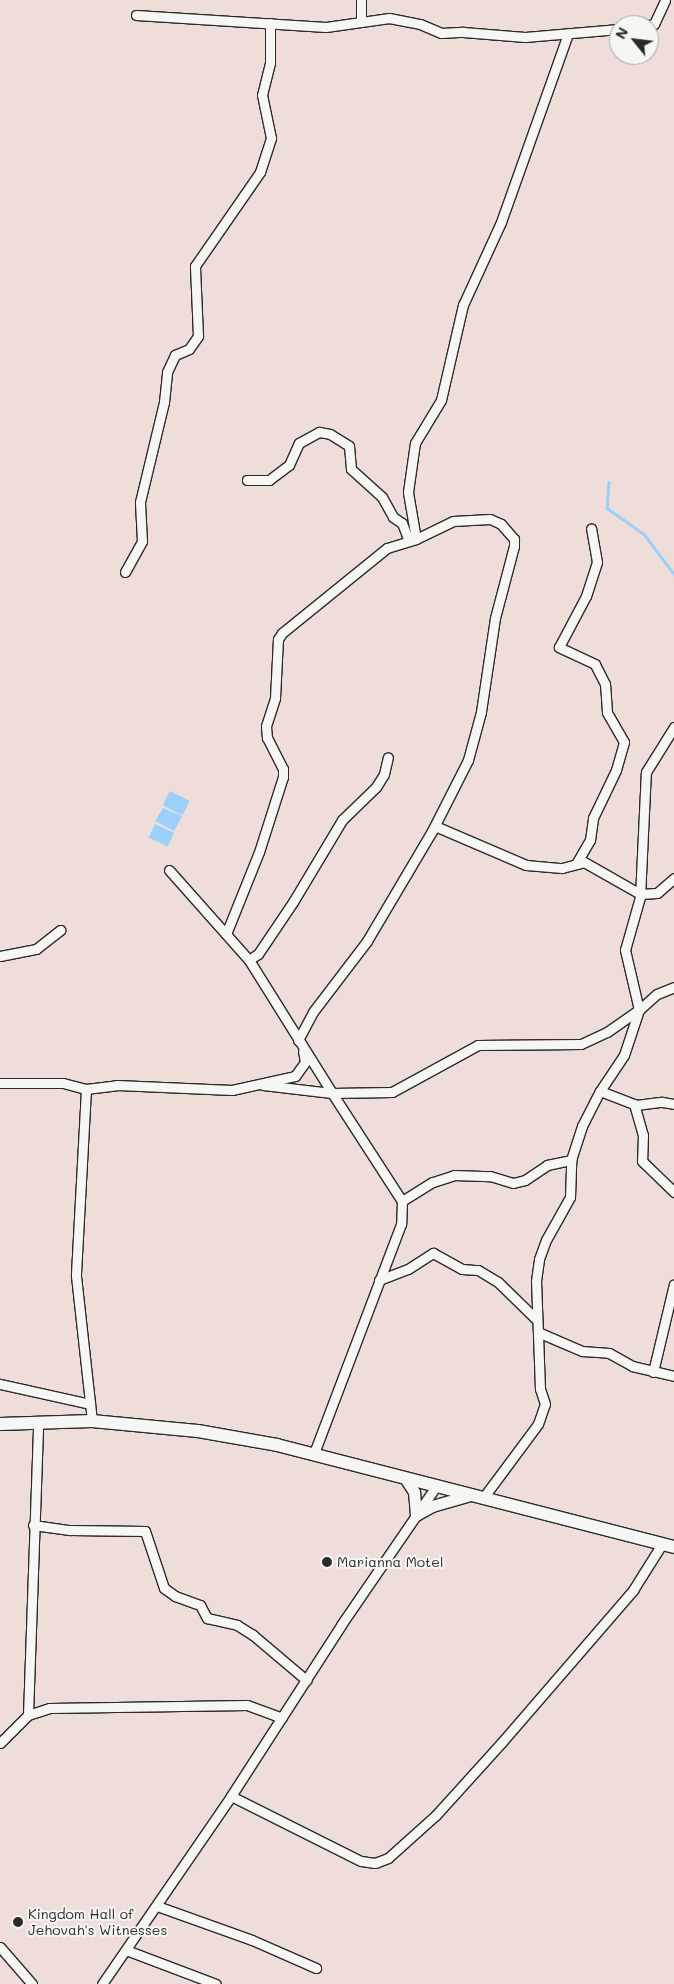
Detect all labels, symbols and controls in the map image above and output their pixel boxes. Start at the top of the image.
north arrow [609,15,659,65]
text: N [610,24,632,42]
place label: Marianna Motel [337,1554,443,1570]
marker: Marianna Motel [321,1556,333,1568]
place label: Kingdom Hall of Jehovah's Witnesses [28,1906,167,1938]
marker: Kingdom Hall of Jehovah's Witnesses [12,1916,24,1928]

